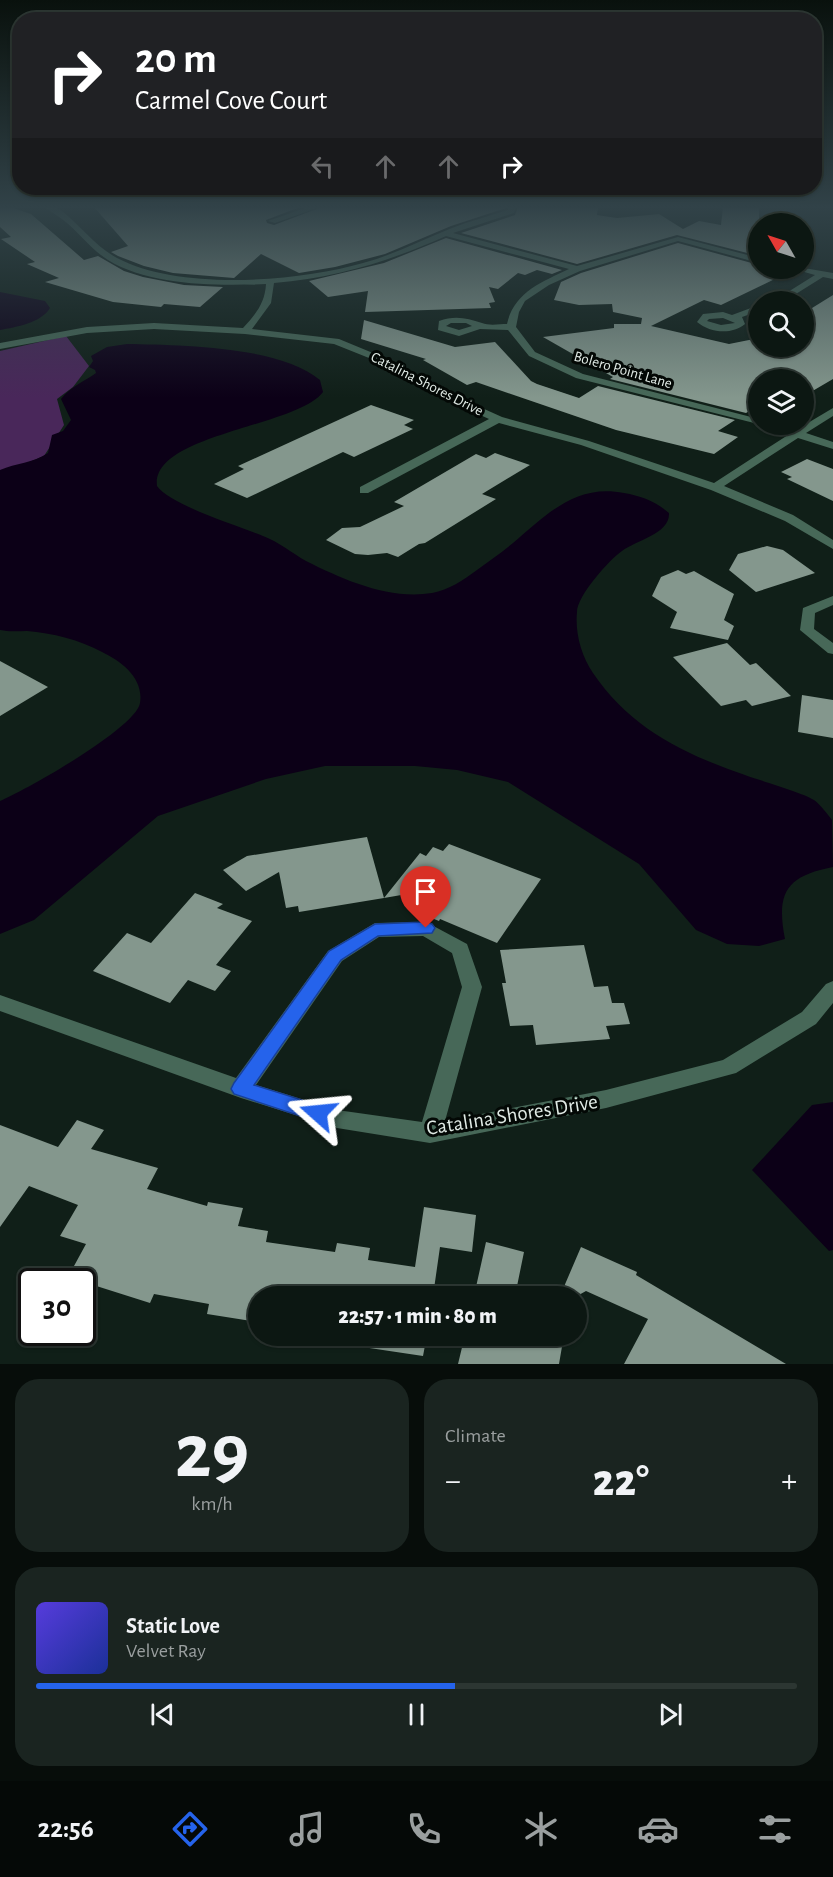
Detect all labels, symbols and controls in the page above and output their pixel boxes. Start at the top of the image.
icon: right [36,36,114,114]
text: 20 m [135,38,217,80]
text: Carmel Cove Court [135,87,327,114]
icon: left [306,150,339,183]
icon: ahead [369,150,402,183]
icon: ahead [432,150,465,183]
icon: right [495,150,528,183]
north arrow [748,213,814,279]
map controls [748,213,814,435]
button: search [748,291,814,357]
street label: Catalina Shores Drive [368,349,486,419]
street label: Bolero Point Lane [572,349,674,391]
button: layers [748,369,814,435]
pin [400,866,451,928]
icon: arrive [409,875,442,908]
position arrow [286,1081,350,1145]
street label: Catalina Shores Drive [425,1091,599,1139]
speed limit sign: 30 [18,1268,96,1346]
text: 22:57 · 1 min · 80 m [338,1305,497,1327]
text: 29 [175,1414,249,1492]
text: Climate [445,1426,506,1446]
text: 22° [593,1459,649,1504]
text: − [445,1465,461,1498]
text: + [781,1465,797,1498]
text: km/h [191,1494,233,1514]
text: Static Love [126,1615,220,1637]
text: Velvet Ray [126,1641,206,1661]
icon: previous [146,1698,179,1731]
icon: pause [400,1698,433,1731]
icon: next [654,1698,687,1731]
icon: directions [169,1808,211,1850]
icon: music [286,1808,328,1850]
icon: phone [403,1808,445,1850]
icon: climate [520,1808,562,1850]
icon: car [637,1808,679,1850]
icon: filters [754,1808,796,1850]
text: 22:56 [37,1815,94,1842]

